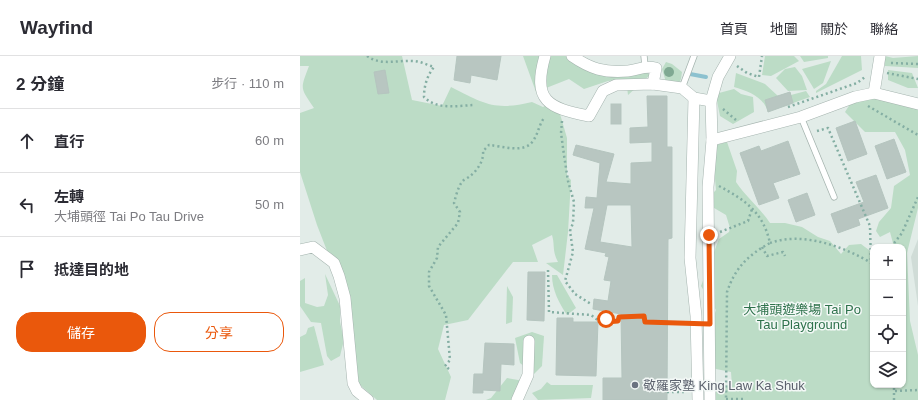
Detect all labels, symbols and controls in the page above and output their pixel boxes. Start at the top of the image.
text: Wayfind [20,17,93,38]
text: 首頁 [720,21,748,37]
text: 地圖 [770,21,798,37]
text: 關於 [820,21,848,37]
text: 聯絡 [870,21,898,37]
text: 2 分鐘 [16,75,64,94]
text: 步行 · 110 m [211,76,284,91]
icon: ahead [16,130,38,152]
text: 直行 [54,133,84,150]
text: 60 m [255,133,284,148]
text: 左轉 [54,188,84,205]
icon: left [16,194,38,216]
text: 50 m [255,197,284,212]
text: 大埔頭徑 Tai Po Tau Drive [54,209,204,224]
route end [700,226,718,244]
map controls [870,244,906,388]
button: + [870,244,906,280]
icon: arrive [16,258,38,280]
text: 抵達目的地 [54,261,129,278]
button: − [870,280,906,316]
park label: 大埔頭遊樂場 Tai Po Tau Playground [743,302,861,332]
route start [597,310,615,328]
button: 儲存 [16,312,146,352]
button: 分享 [154,312,284,352]
button: locate [870,316,906,352]
button: layers [870,352,906,388]
place label: 敬羅家塾 King Law Ka Shuk [643,378,805,393]
marker: 敬羅家塾 King Law Ka Shuk [630,380,640,390]

